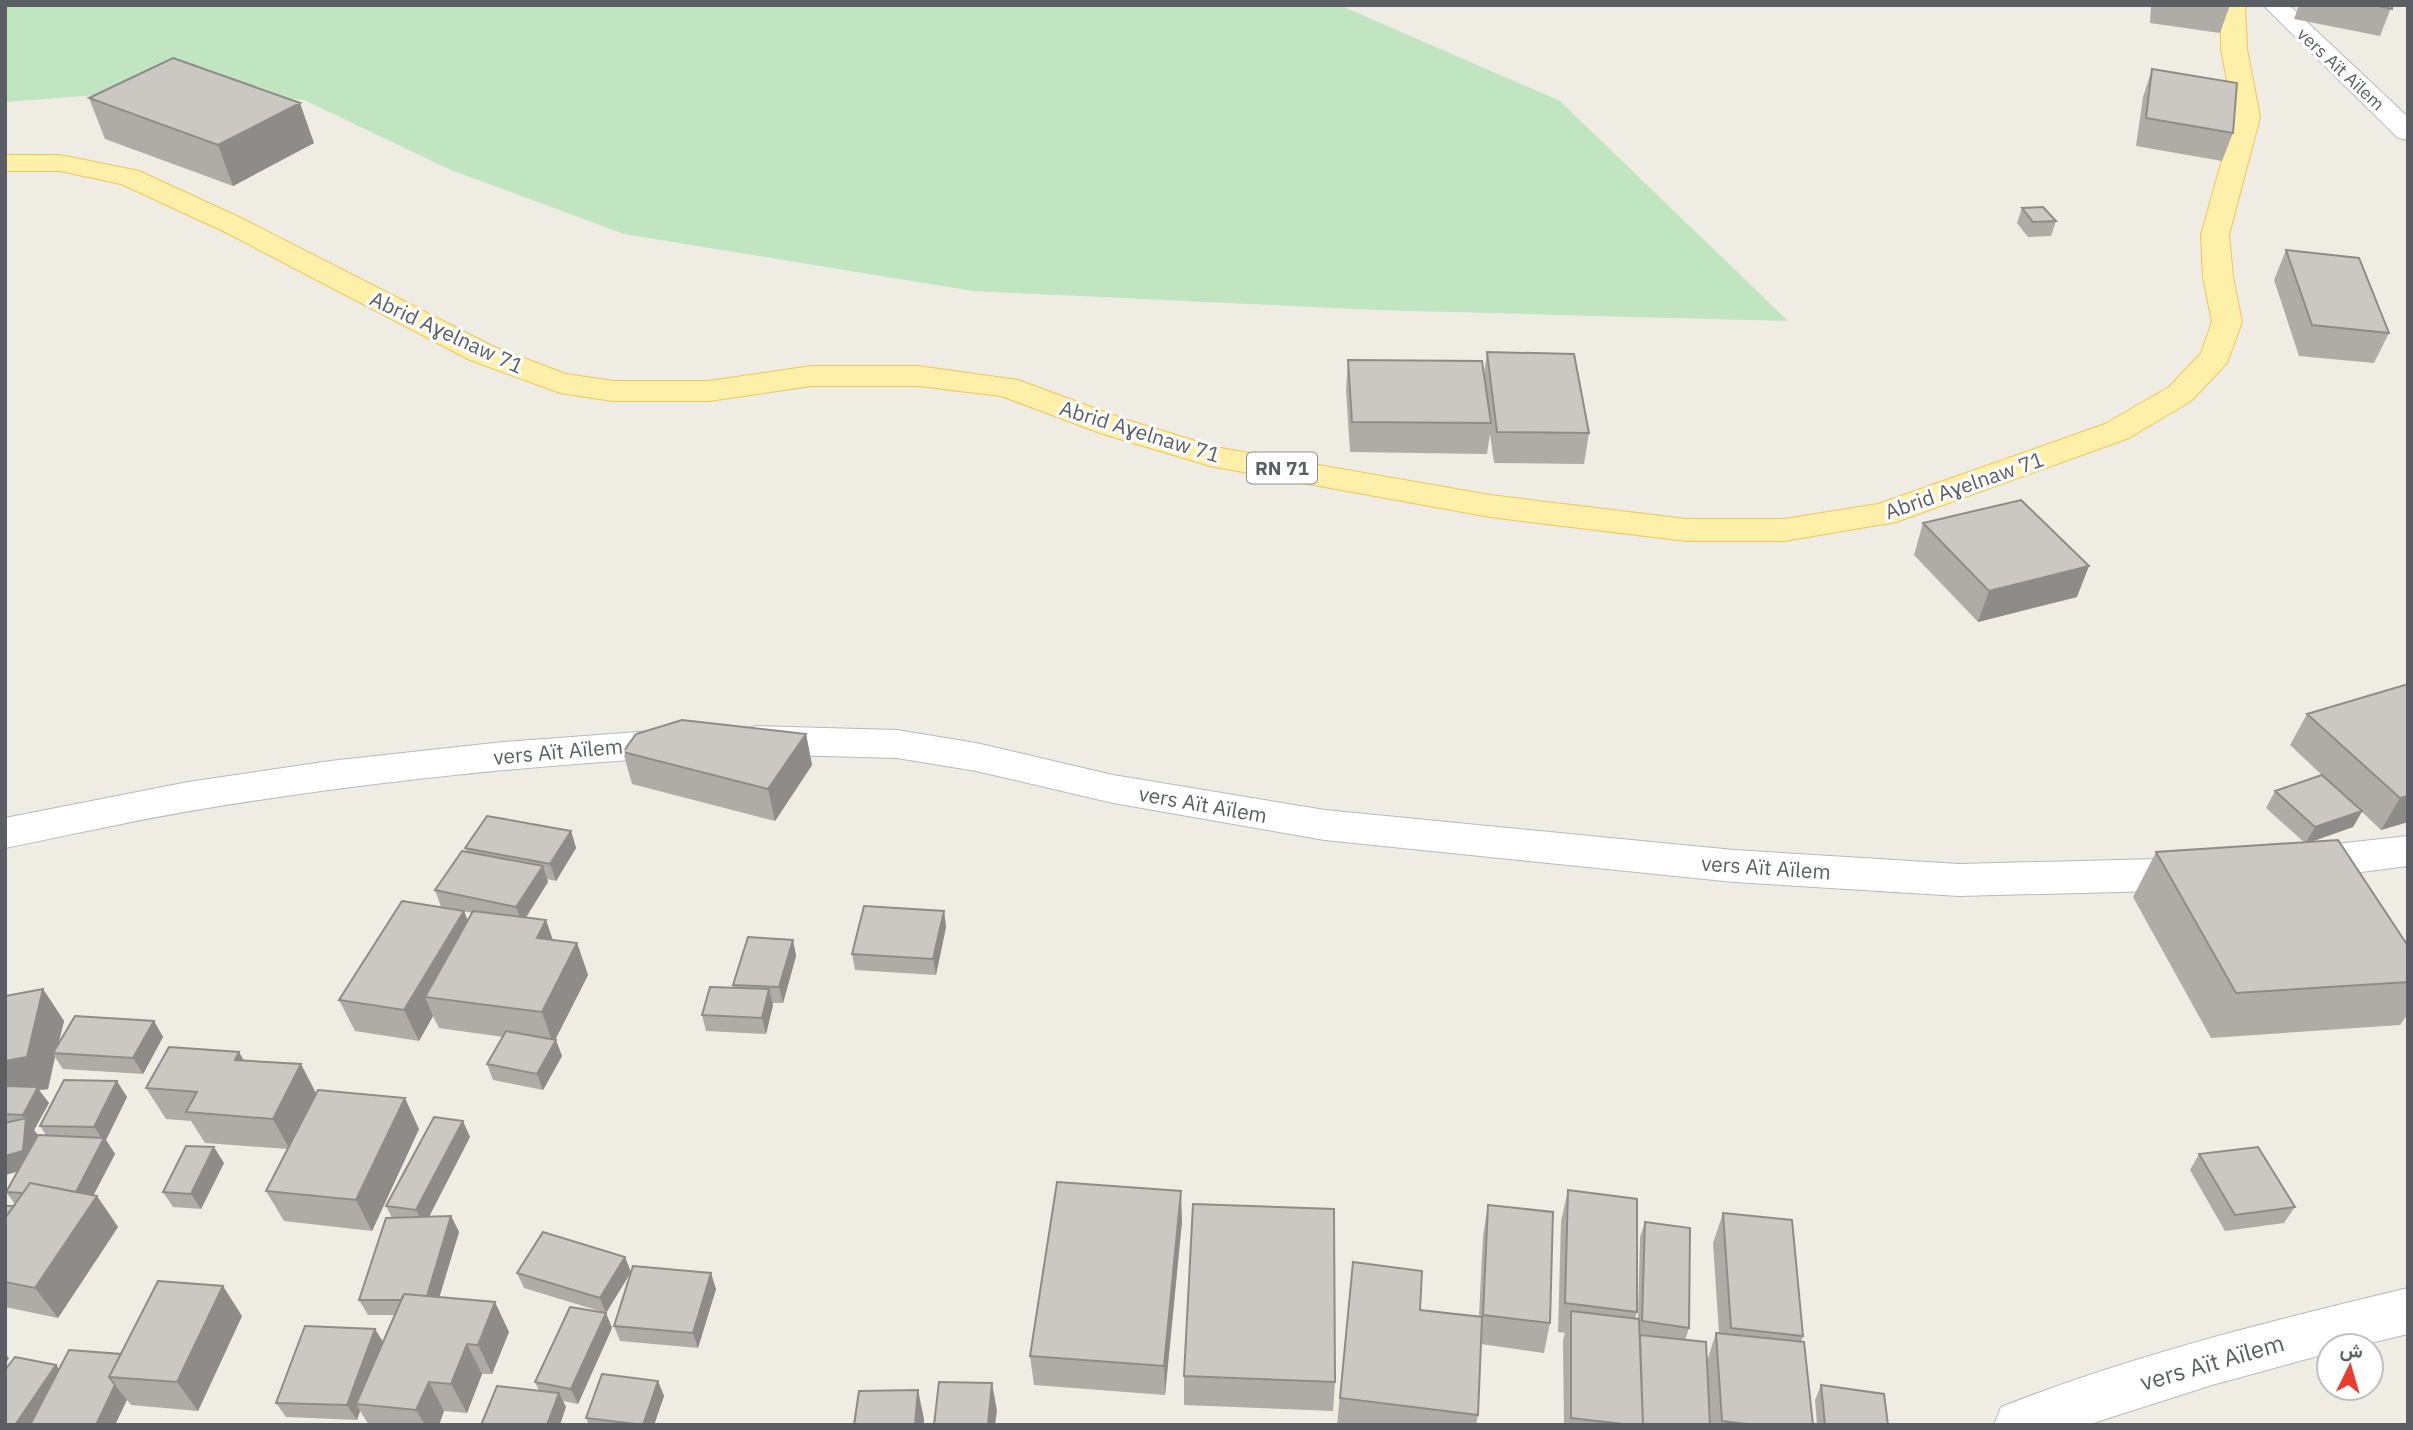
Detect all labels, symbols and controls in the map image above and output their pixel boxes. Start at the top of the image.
street label: vers Aït Aïlem [2292,23,2390,115]
street label: Abrid Aɣelnaw 71 [366,284,528,380]
street label: Abrid Aɣelnaw 71 [1056,393,1224,469]
street label: Abrid Aɣelnaw 71 [1881,445,2047,525]
road number: RN 71 [1247,453,1317,484]
street label: vers Aït Aïlem [492,731,624,771]
street label: vers Aït Aïlem [1137,779,1269,829]
street label: vers Aït Aïlem [1700,849,1832,885]
street label: vers Aït Aïlem [2136,1326,2288,1398]
north arrow [2315,1332,2385,1402]
text: ش [2339,1337,2364,1363]

